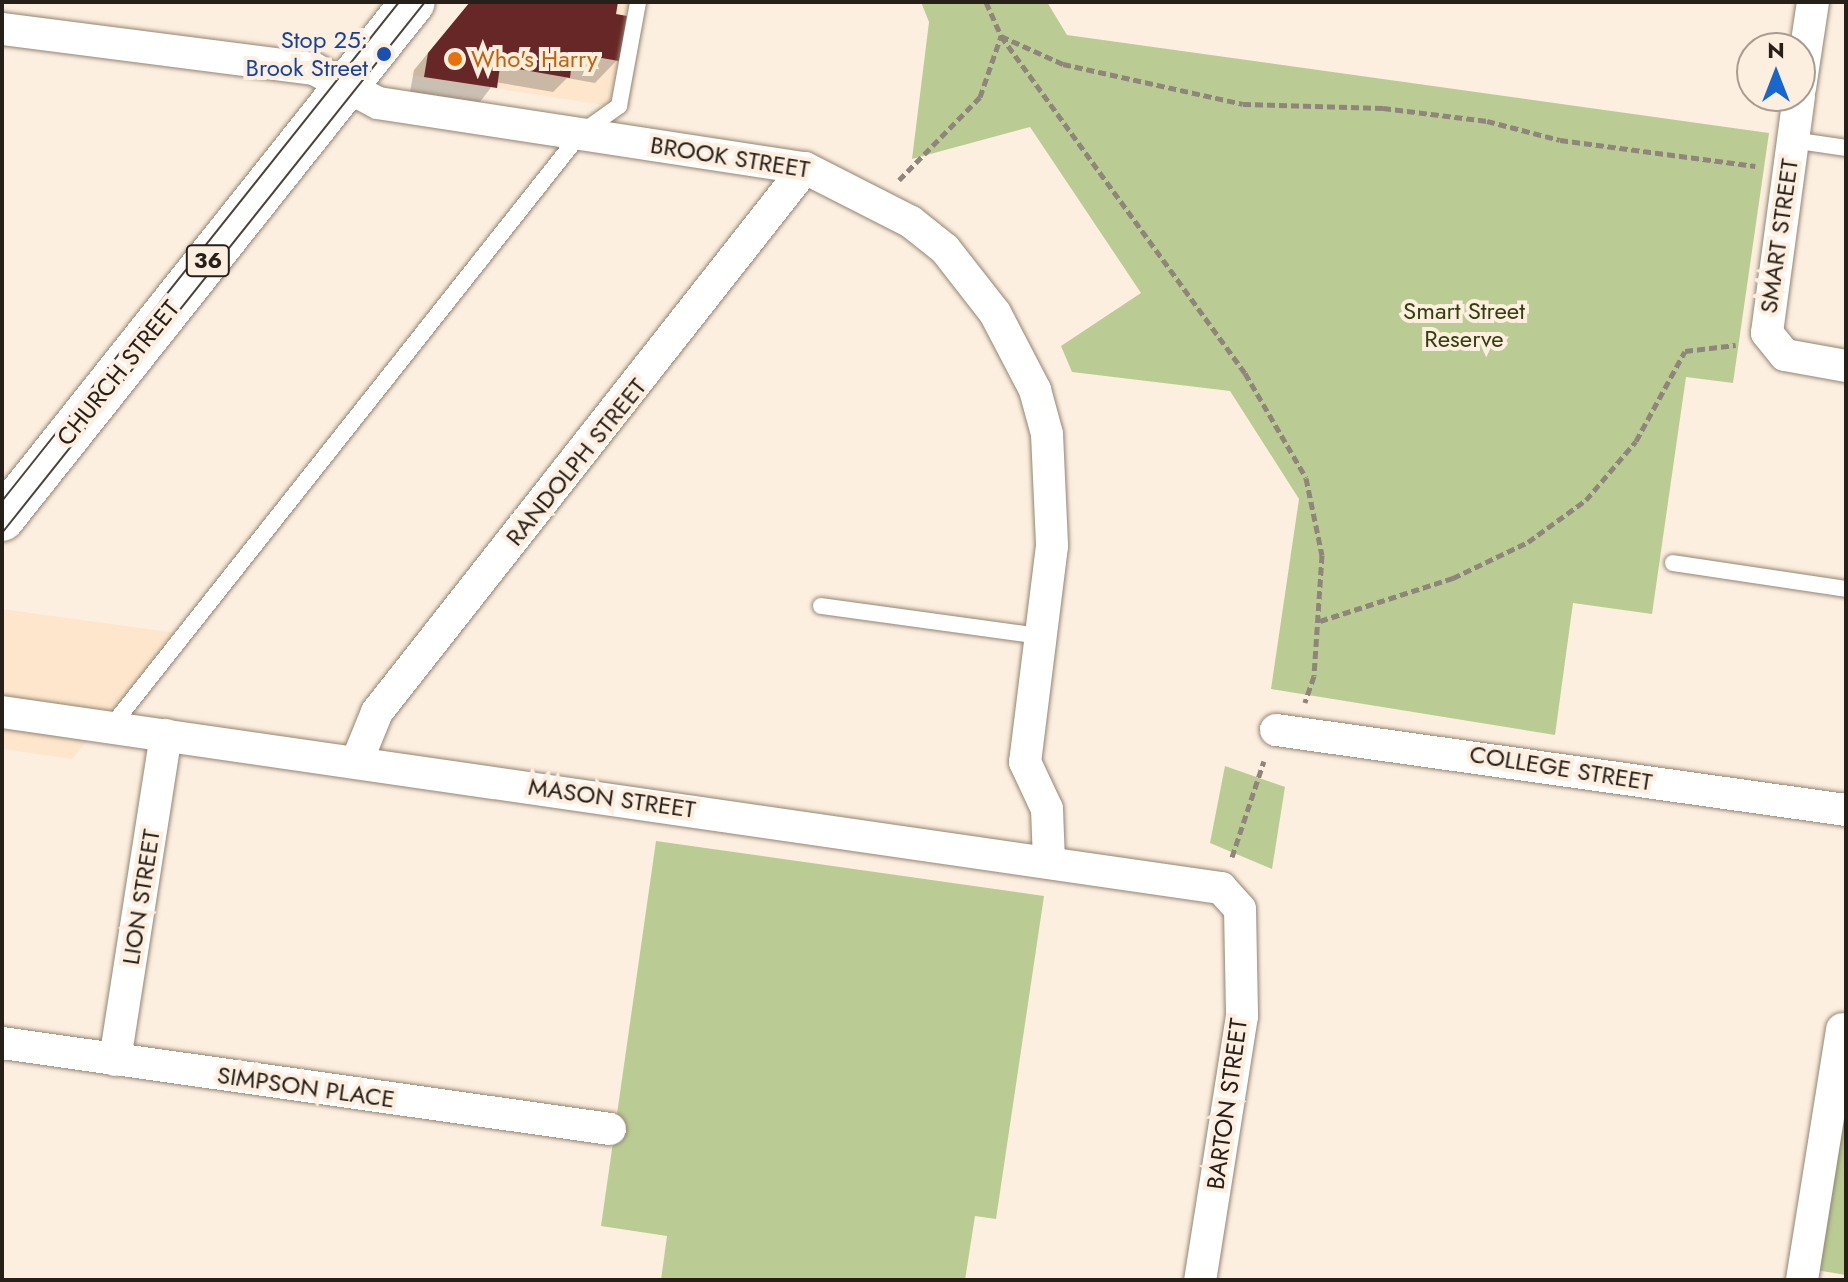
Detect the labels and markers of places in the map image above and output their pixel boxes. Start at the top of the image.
place label: Stop 25: Brook Street [246,26,368,82]
marker: Stop 25: Brook Street [375,45,393,63]
place label: Who's Harry [471,45,598,73]
marker: Who's Harry [446,50,464,68]

